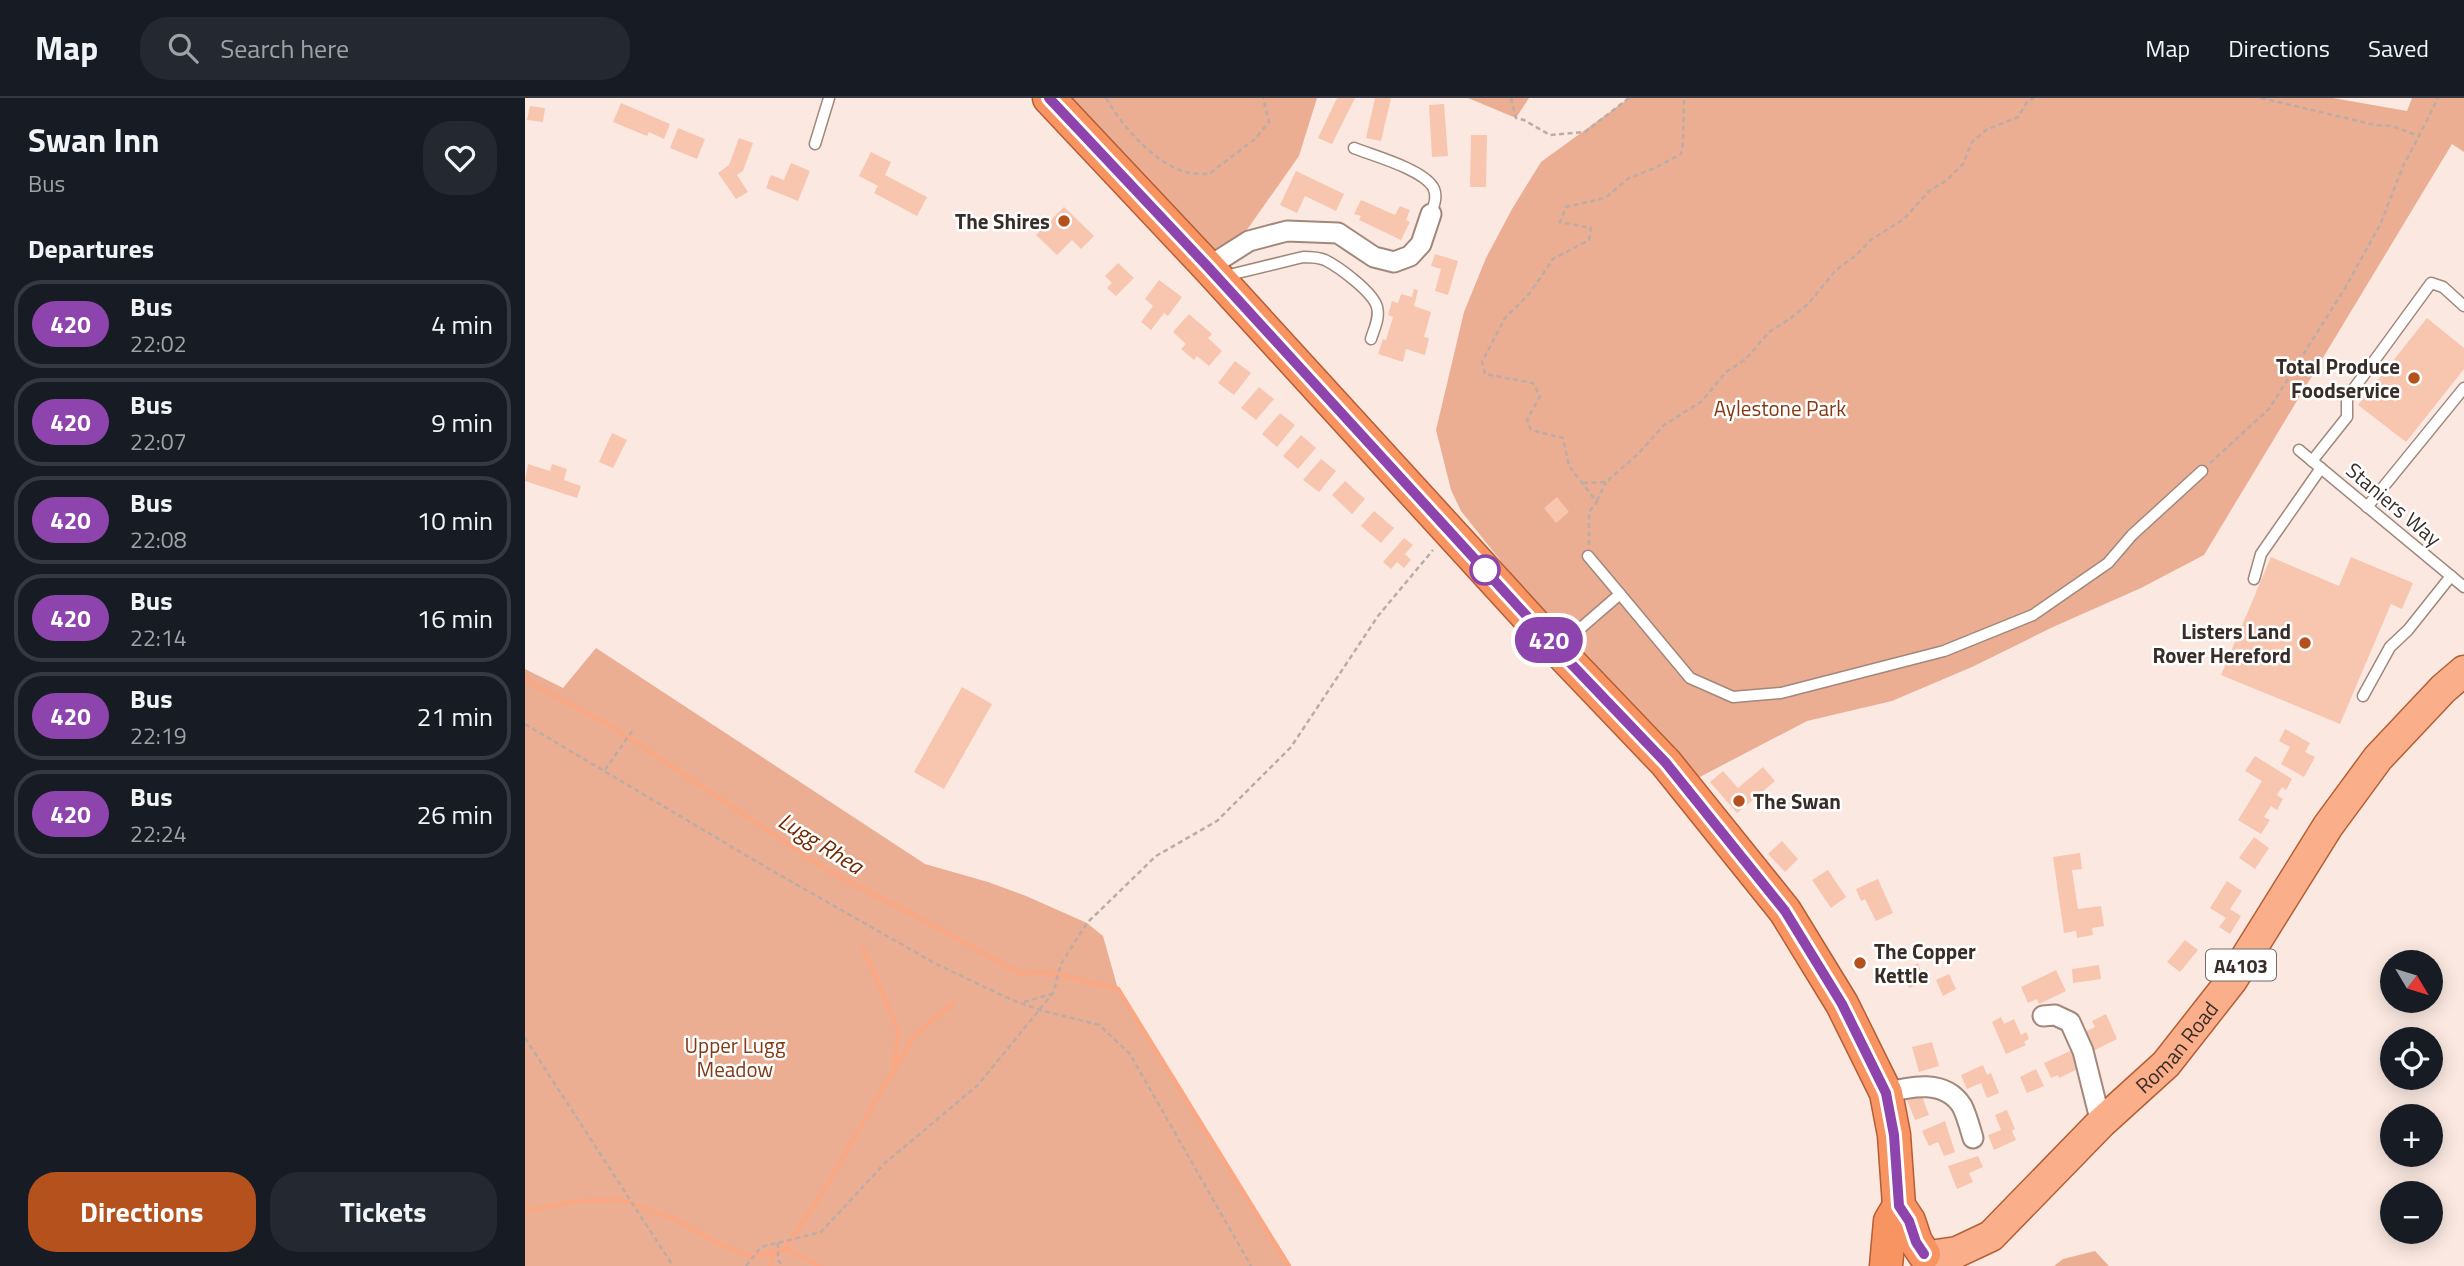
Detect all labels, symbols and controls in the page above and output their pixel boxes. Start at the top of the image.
search box [140,17,630,80]
text: Map [35,23,98,73]
icon: search [164,29,202,67]
text: Search here [220,29,349,68]
text: Map [2145,30,2190,66]
text: Directions [2228,30,2330,66]
text: Saved [2368,30,2429,66]
text: Swan Inn [28,115,160,165]
button: heart [423,121,497,195]
text: Bus [28,166,65,201]
place label: The Shires [955,205,1050,237]
marker: The Shires [1056,213,1072,229]
text: Departures [28,229,154,268]
text: Bus [130,287,172,326]
text: 4 min [431,305,493,344]
text: 420 [50,306,91,342]
text: 22:02 [130,326,187,361]
place label: Total Produce Foodservice [2276,350,2400,406]
marker: Total Produce Foodservice [2406,370,2422,386]
text: Bus [130,385,172,424]
park label: Aylestone Park [1714,392,1846,424]
text: 9 min [431,403,493,442]
text: 420 [50,404,91,440]
text: 22:07 [130,424,187,459]
street label: Staniers Way [2339,454,2449,554]
text: Bus [130,483,172,522]
text: 10 min [417,501,493,540]
text: 420 [50,502,91,538]
text: 22:08 [130,522,187,557]
unlabelled marker [1470,555,1500,585]
text: Bus [130,581,172,620]
text: 16 min [417,599,493,638]
text: 420 [50,600,91,636]
place label: Listers Land Rover Hereford [2152,615,2291,671]
line badge: 420 [1509,617,1589,663]
text: 22:14 [130,620,187,655]
text: 420 [1529,622,1569,658]
marker: Listers Land Rover Hereford [2297,635,2313,651]
text: Bus [130,679,172,718]
text: 21 min [417,697,493,736]
text: 420 [50,698,91,734]
text: 22:19 [130,718,187,753]
text: Bus [130,777,172,816]
place label: The Swan [1753,785,1841,817]
marker: The Swan [1731,793,1747,809]
text: 26 min [417,795,493,834]
text: 420 [50,796,91,832]
water label: Lugg Rhea [772,803,872,884]
text: 22:24 [130,816,187,851]
place label: The Copper Kettle [1874,935,1976,991]
road number: A4103 [2206,950,2276,980]
north arrow [2380,950,2443,1013]
map controls [2380,950,2443,1244]
marker: The Copper Kettle [1852,955,1868,971]
street label: Roman Road [2128,994,2226,1101]
button: locate [2380,1027,2443,1090]
park label: Upper Lugg Meadow [685,1029,786,1085]
button: + [2380,1104,2443,1167]
button: Directions [28,1172,256,1252]
button: Tickets [270,1172,497,1252]
button: − [2380,1181,2443,1244]

